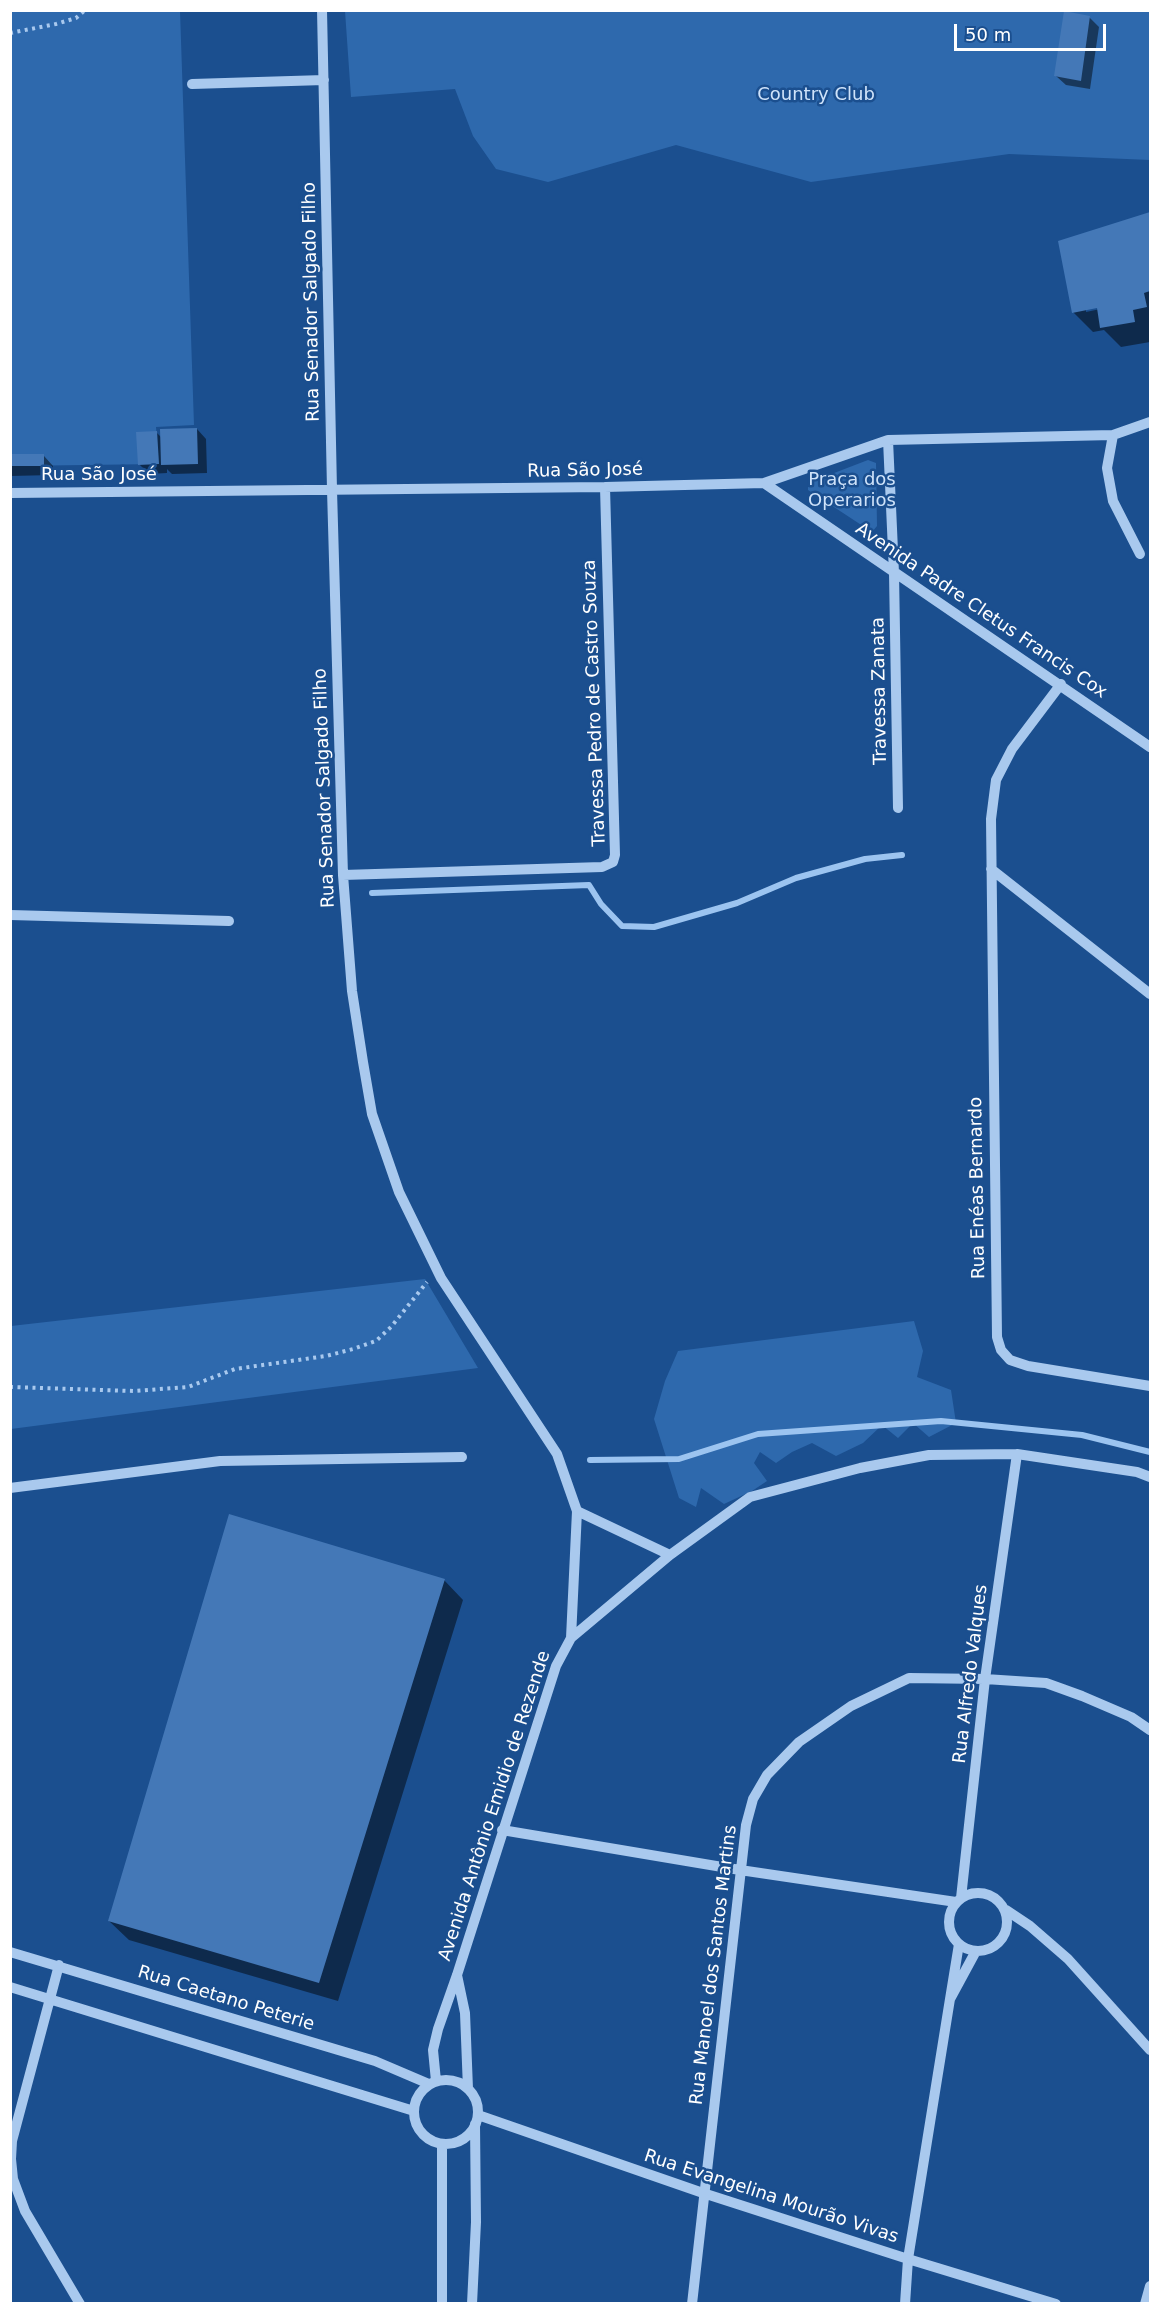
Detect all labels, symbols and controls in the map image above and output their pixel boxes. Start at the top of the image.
scale bar [957,12,1108,50]
text: 50 m [965,24,1011,45]
park label: Country Club [757,84,875,106]
street label: Rua Senador Salgado Filho [299,182,325,422]
street label: Rua São José [527,459,643,483]
street label: Rua São José [41,464,157,486]
park label: Praça dos Operarios [808,469,896,512]
street label: Avenida Padre Cletus Francis Cox [851,519,1111,703]
street label: Travessa Pedro de Castro Souza [579,559,611,847]
street label: Travessa Zanata [868,617,892,765]
street label: Rua Senador Salgado Filho [310,668,340,908]
street label: Rua Enéas Bernardo [966,1097,990,1279]
street label: Rua Alfredo Valques [949,1583,993,1765]
street label: Avenida Antônio Emidio de Rezende [435,1648,555,1964]
street label: Rua Manoel dos Santos Martins [686,1824,742,2106]
street label: Rua Caetano Peterie [135,1962,317,2036]
street label: Rua Evangelina Mourão Vivas [641,2146,901,2248]

